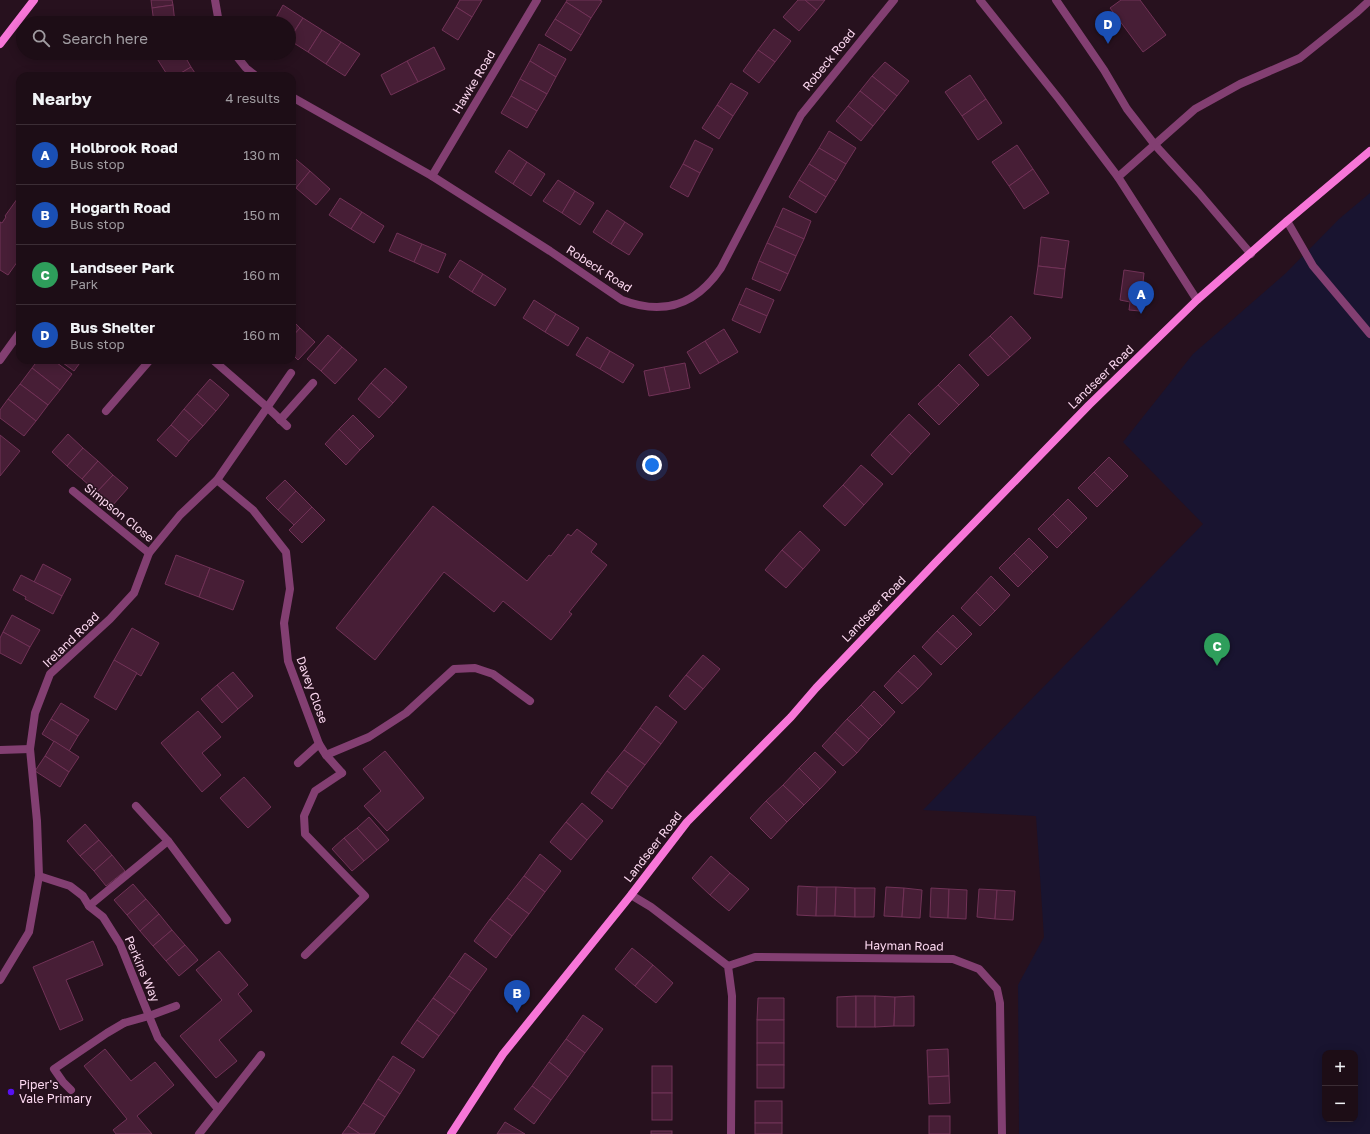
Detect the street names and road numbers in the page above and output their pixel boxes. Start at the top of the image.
street label: Robeck Road [799,26,858,94]
street label: Hawke Road [449,47,498,116]
street label: Robeck Road [564,242,635,295]
street label: Landseer Road [1065,341,1137,412]
street label: Simpson Close [81,480,157,545]
street label: Landseer Road [838,573,909,645]
street label: Ireland Road [39,609,102,670]
street label: Davey Close [293,654,332,725]
street label: Landseer Road [620,808,685,885]
street label: Perkins Way [122,933,163,1004]
street label: Hayman Road [864,937,944,954]

